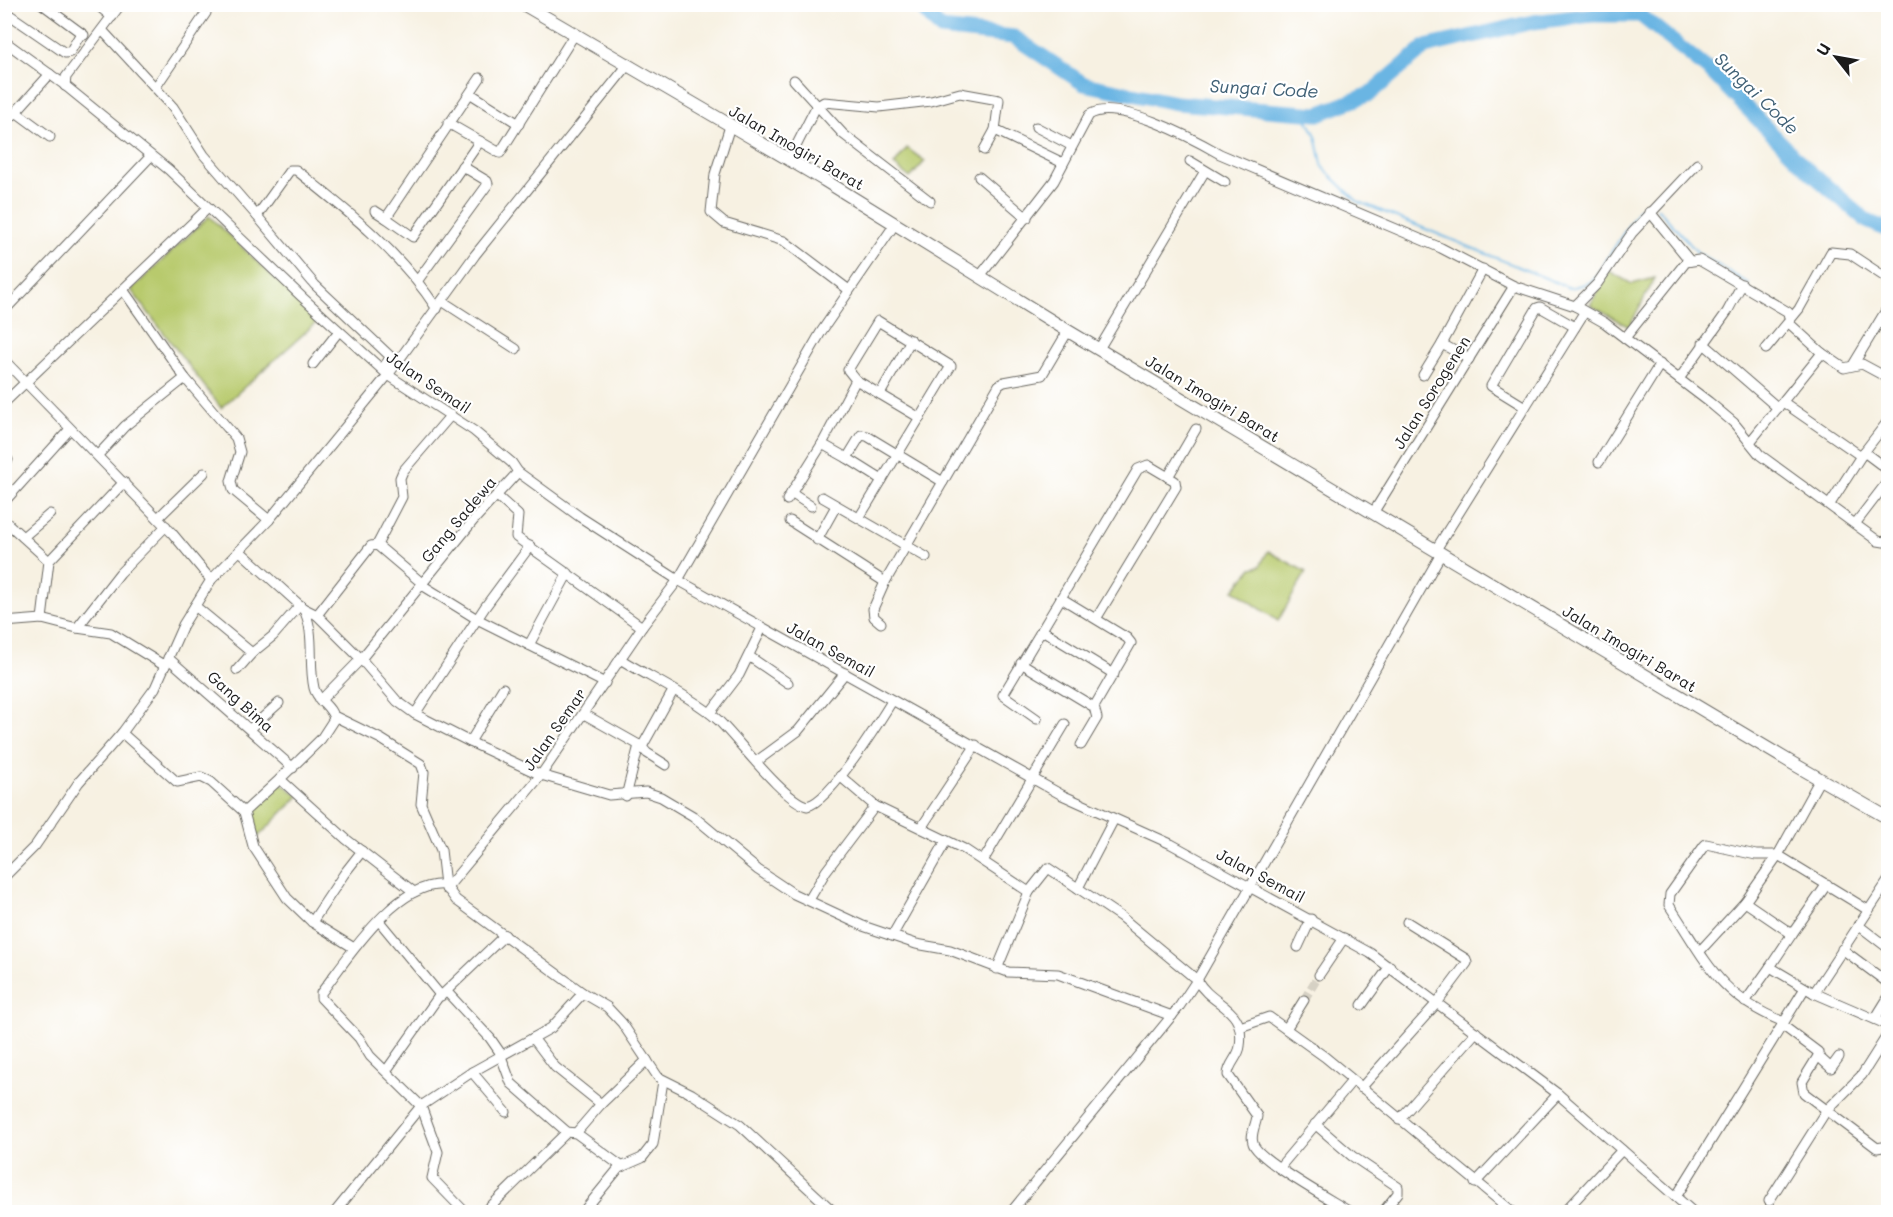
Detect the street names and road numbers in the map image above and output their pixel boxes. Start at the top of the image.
street label: Jalan Imogiri Barat [725,100,869,194]
street label: Jalan Sorogenen [1388,331,1474,453]
street label: Jalan Semail [383,346,475,418]
street label: Jalan Imogiri Barat [1142,350,1284,446]
street label: Gang Sadewa [416,471,500,567]
street label: Jalan Imogiri Barat [1559,600,1701,696]
street label: Jalan Semail [783,616,879,682]
street label: Gang Bima [203,666,279,736]
street label: Jalan Semar [518,683,590,775]
street label: Jalan Semail [1213,843,1309,907]

